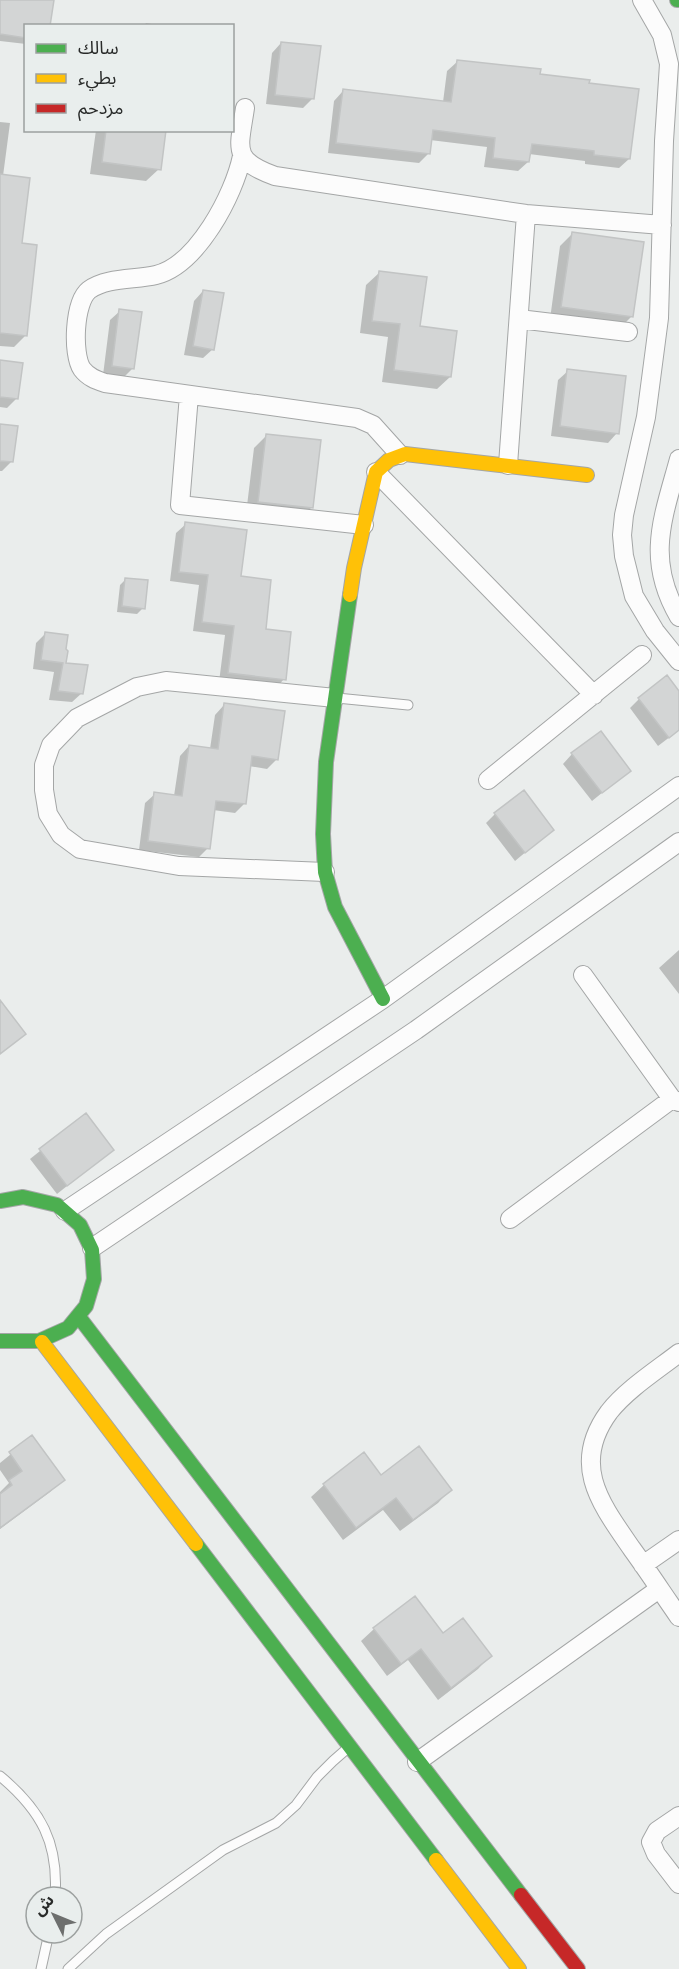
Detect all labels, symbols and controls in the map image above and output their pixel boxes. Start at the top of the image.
legend [24,24,234,132]
text: سالك [78,37,119,59]
text: بطيء [78,67,116,91]
text: مزدحم [78,97,123,121]
north arrow [24,1885,84,1945]
text: ش [29,1891,58,1920]

